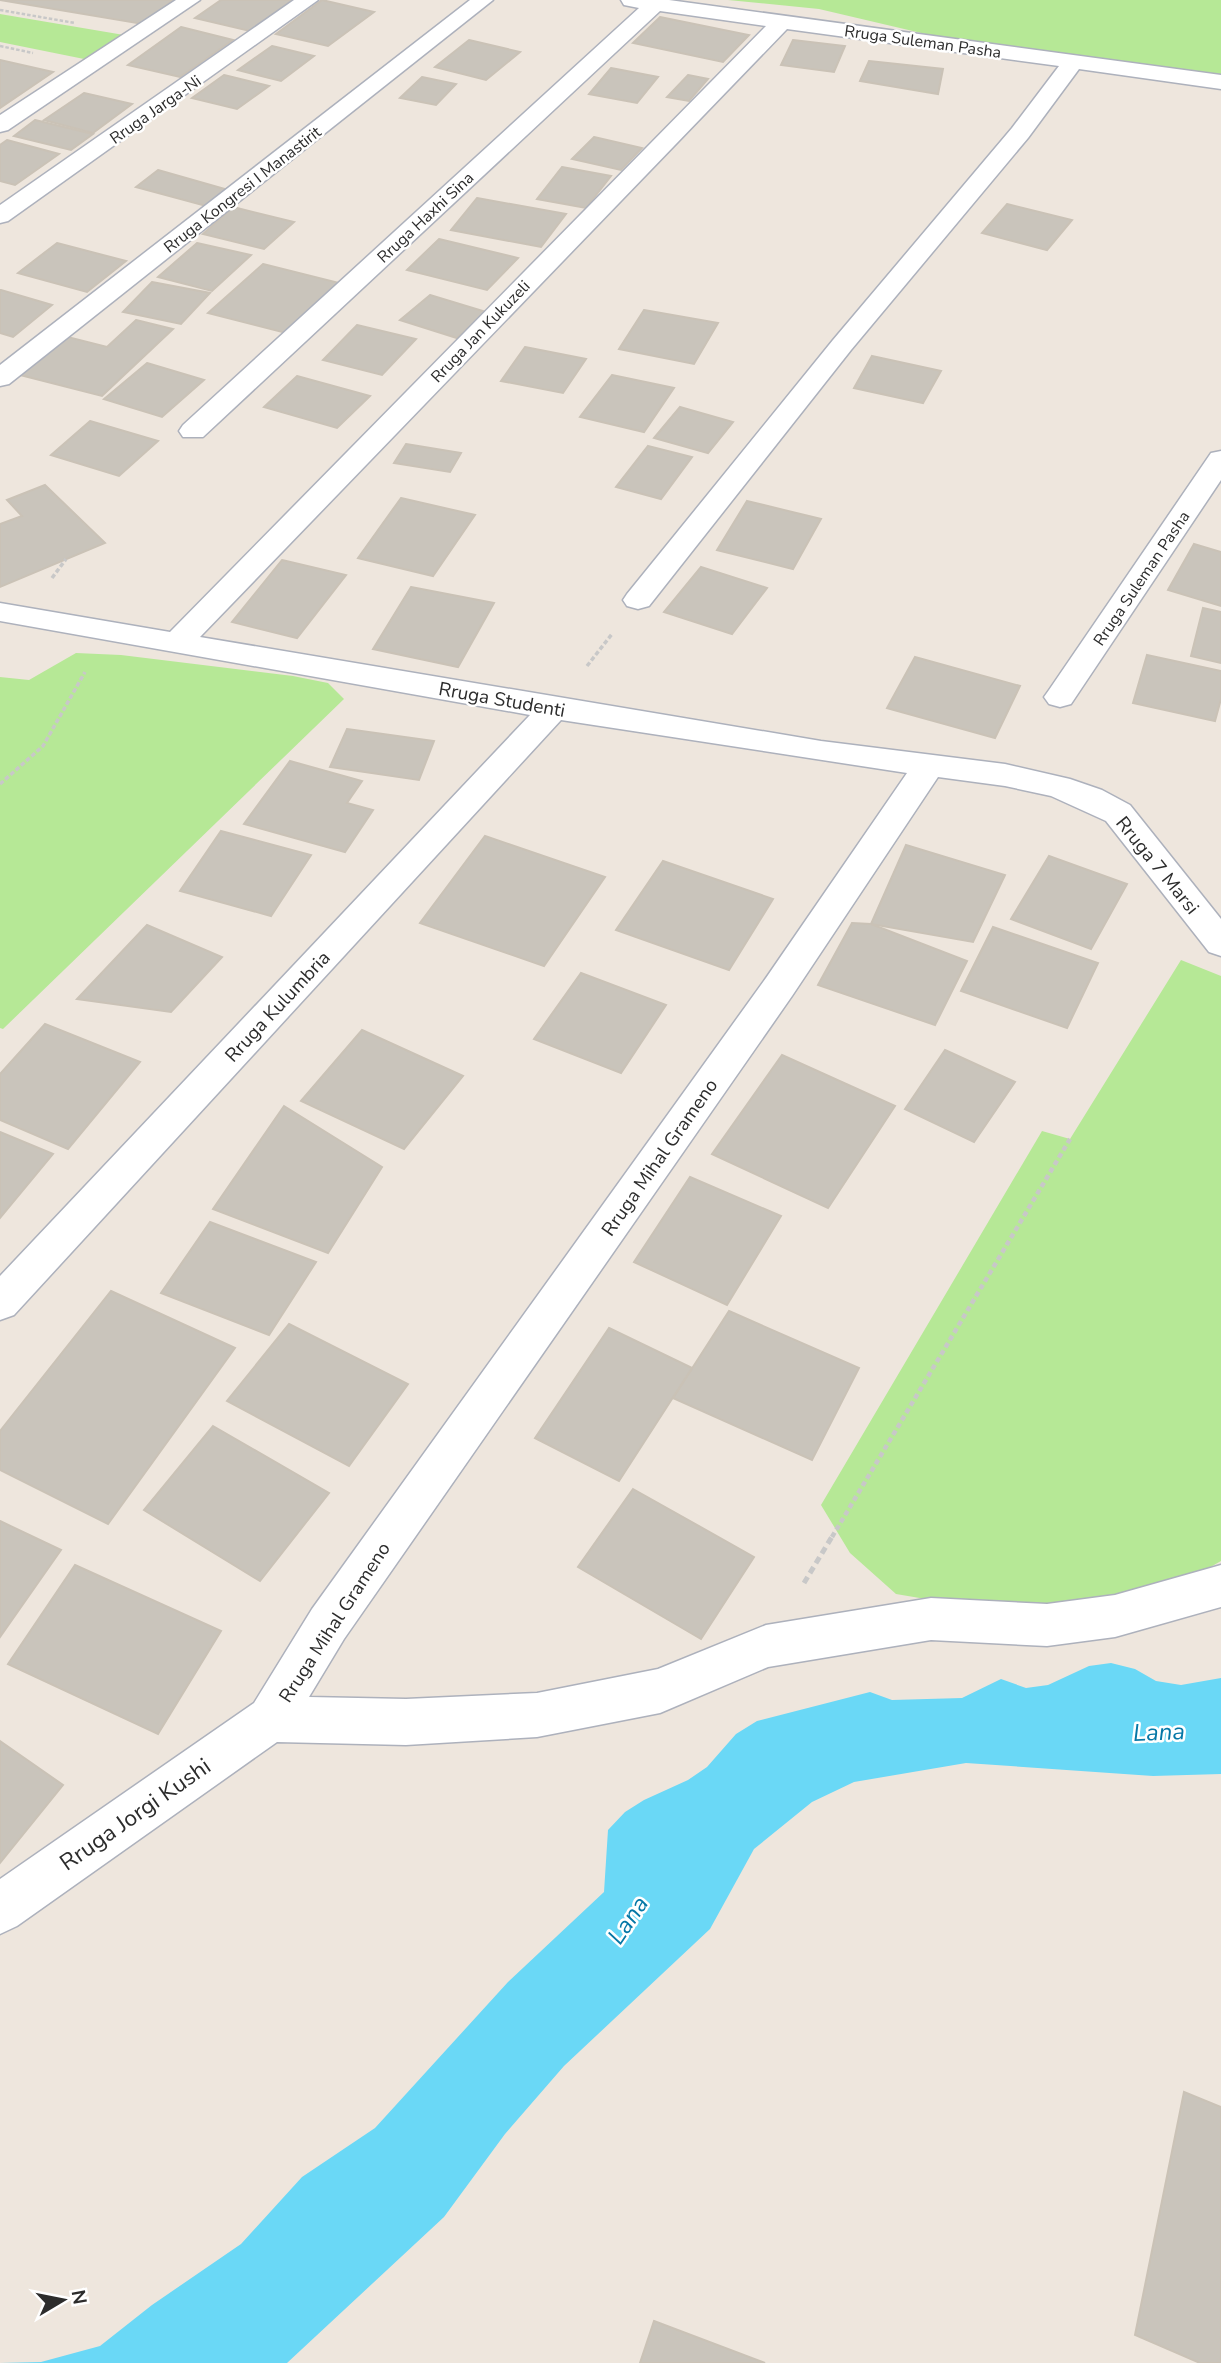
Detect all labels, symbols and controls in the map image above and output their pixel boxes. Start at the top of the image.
street label: Rruga Suleman Pasha [843,20,1003,64]
street label: Rruga Jarga-Ni [105,70,206,149]
street label: Rruga Kongresi I Manastirit [159,121,326,258]
street label: Rruga Haxhi Sina [373,167,479,268]
street label: Rruga Jan Kukuzeli [426,276,535,388]
street label: Rruga Suleman Pasha [1088,507,1195,650]
street label: Rruga Studenti [436,676,567,724]
street label: Rruga 7 Marsi [1110,811,1205,920]
street label: Rruga Kulumbria [219,945,336,1068]
street label: Rruga Mihal Grameno [596,1074,724,1241]
street label: Rruga Mihal Grameno [273,1537,397,1708]
water label: Lana [1132,1715,1186,1749]
street label: Rruga Jorgi Kushi [54,1751,217,1878]
water label: Lana [600,1889,656,1951]
north arrow [28,2265,98,2335]
text: N [65,2288,93,2306]

